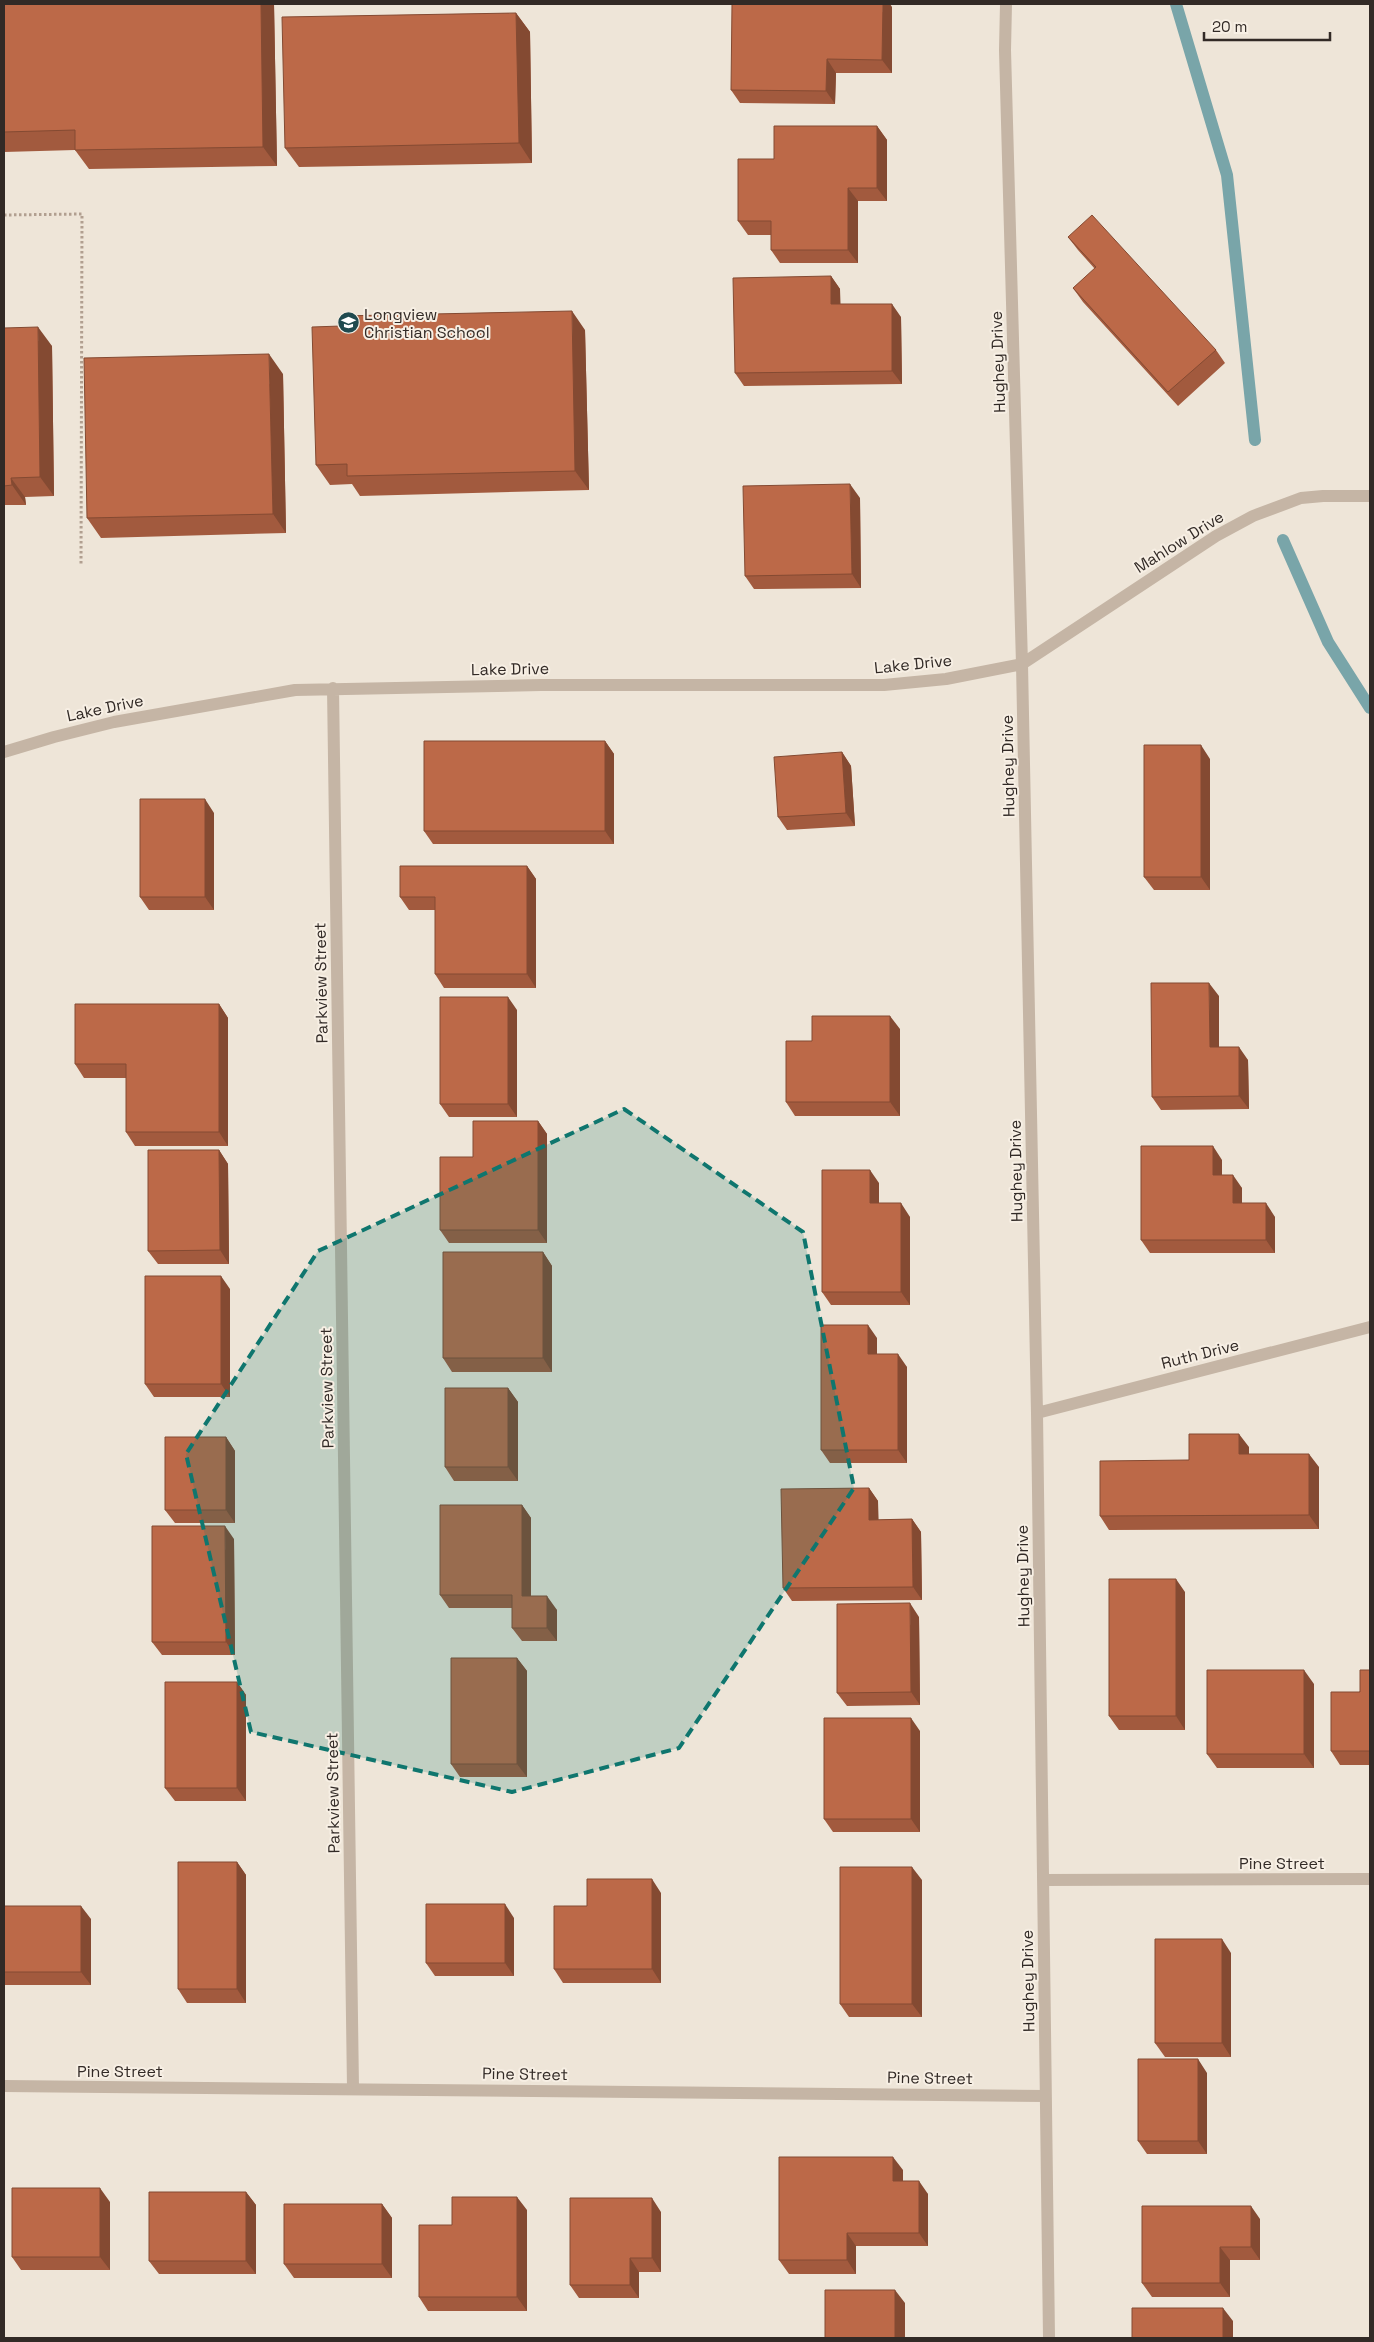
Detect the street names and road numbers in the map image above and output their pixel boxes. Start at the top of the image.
street label: Hughey Drive [986,311,1010,413]
street label: Mahlow Drive [1130,506,1228,578]
street label: Lake Drive [873,649,953,679]
street label: Lake Drive [471,658,549,680]
street label: Lake Drive [65,690,145,726]
street label: Hughey Drive [997,715,1019,817]
street label: Parkview Street [309,922,333,1044]
street label: Hughey Drive [1005,1120,1027,1222]
street label: Parkview Street [315,1327,339,1449]
street label: Ruth Drive [1159,1334,1241,1374]
street label: Hughey Drive [1012,1525,1034,1627]
street label: Parkview Street [321,1732,345,1854]
street label: Pine Street [1239,1853,1325,1874]
street label: Hughey Drive [1017,1930,1039,2032]
street label: Pine Street [77,2061,163,2082]
street label: Pine Street [482,2063,568,2085]
street label: Pine Street [887,2067,973,2089]

